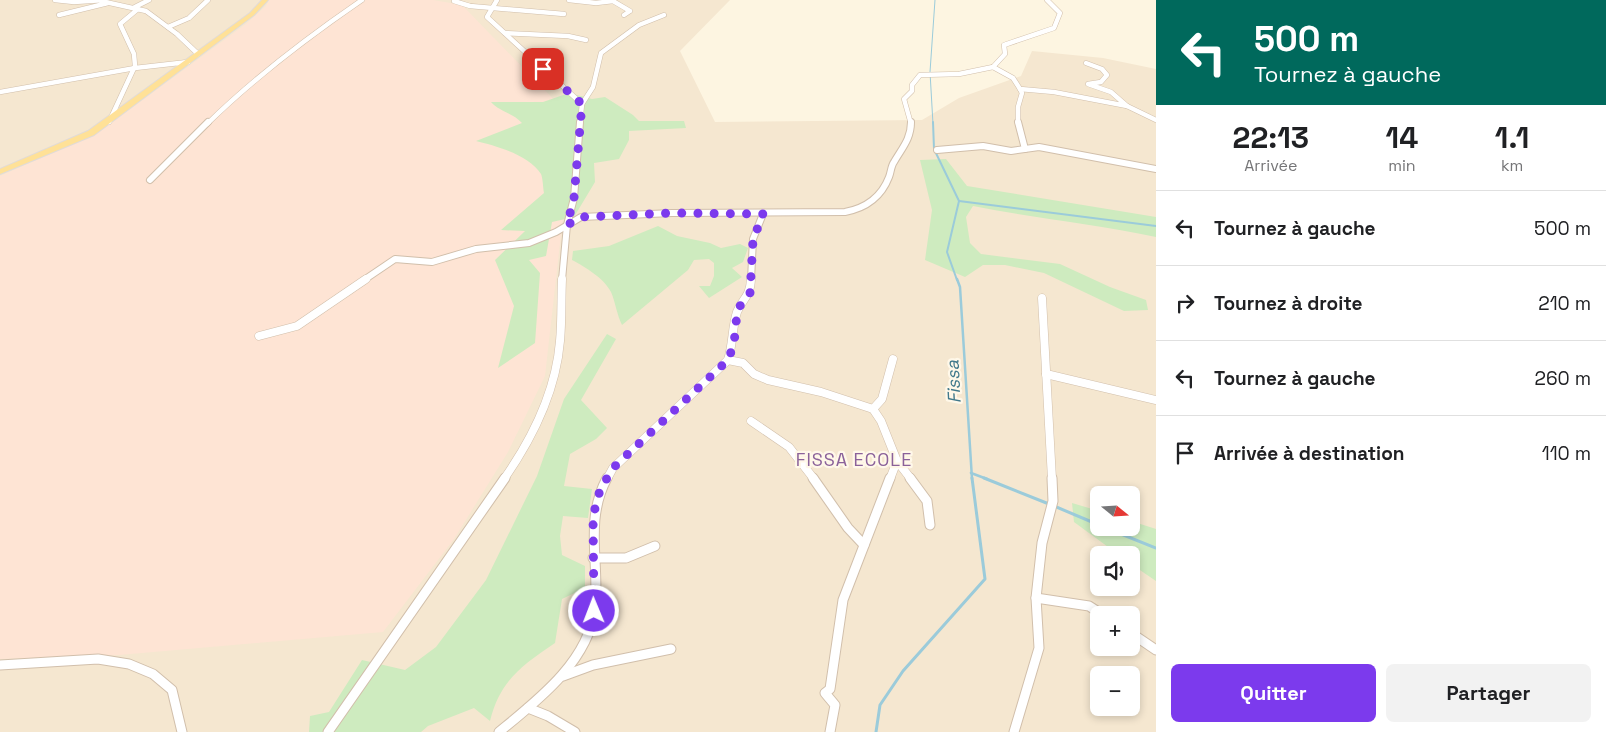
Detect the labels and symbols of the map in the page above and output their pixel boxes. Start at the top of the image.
pin [522,48,564,90]
water label: Fissa [940,359,966,404]
district label: FISSA ECOLE [796,448,912,471]
north arrow [1090,486,1140,536]
position arrow [567,584,619,636]

